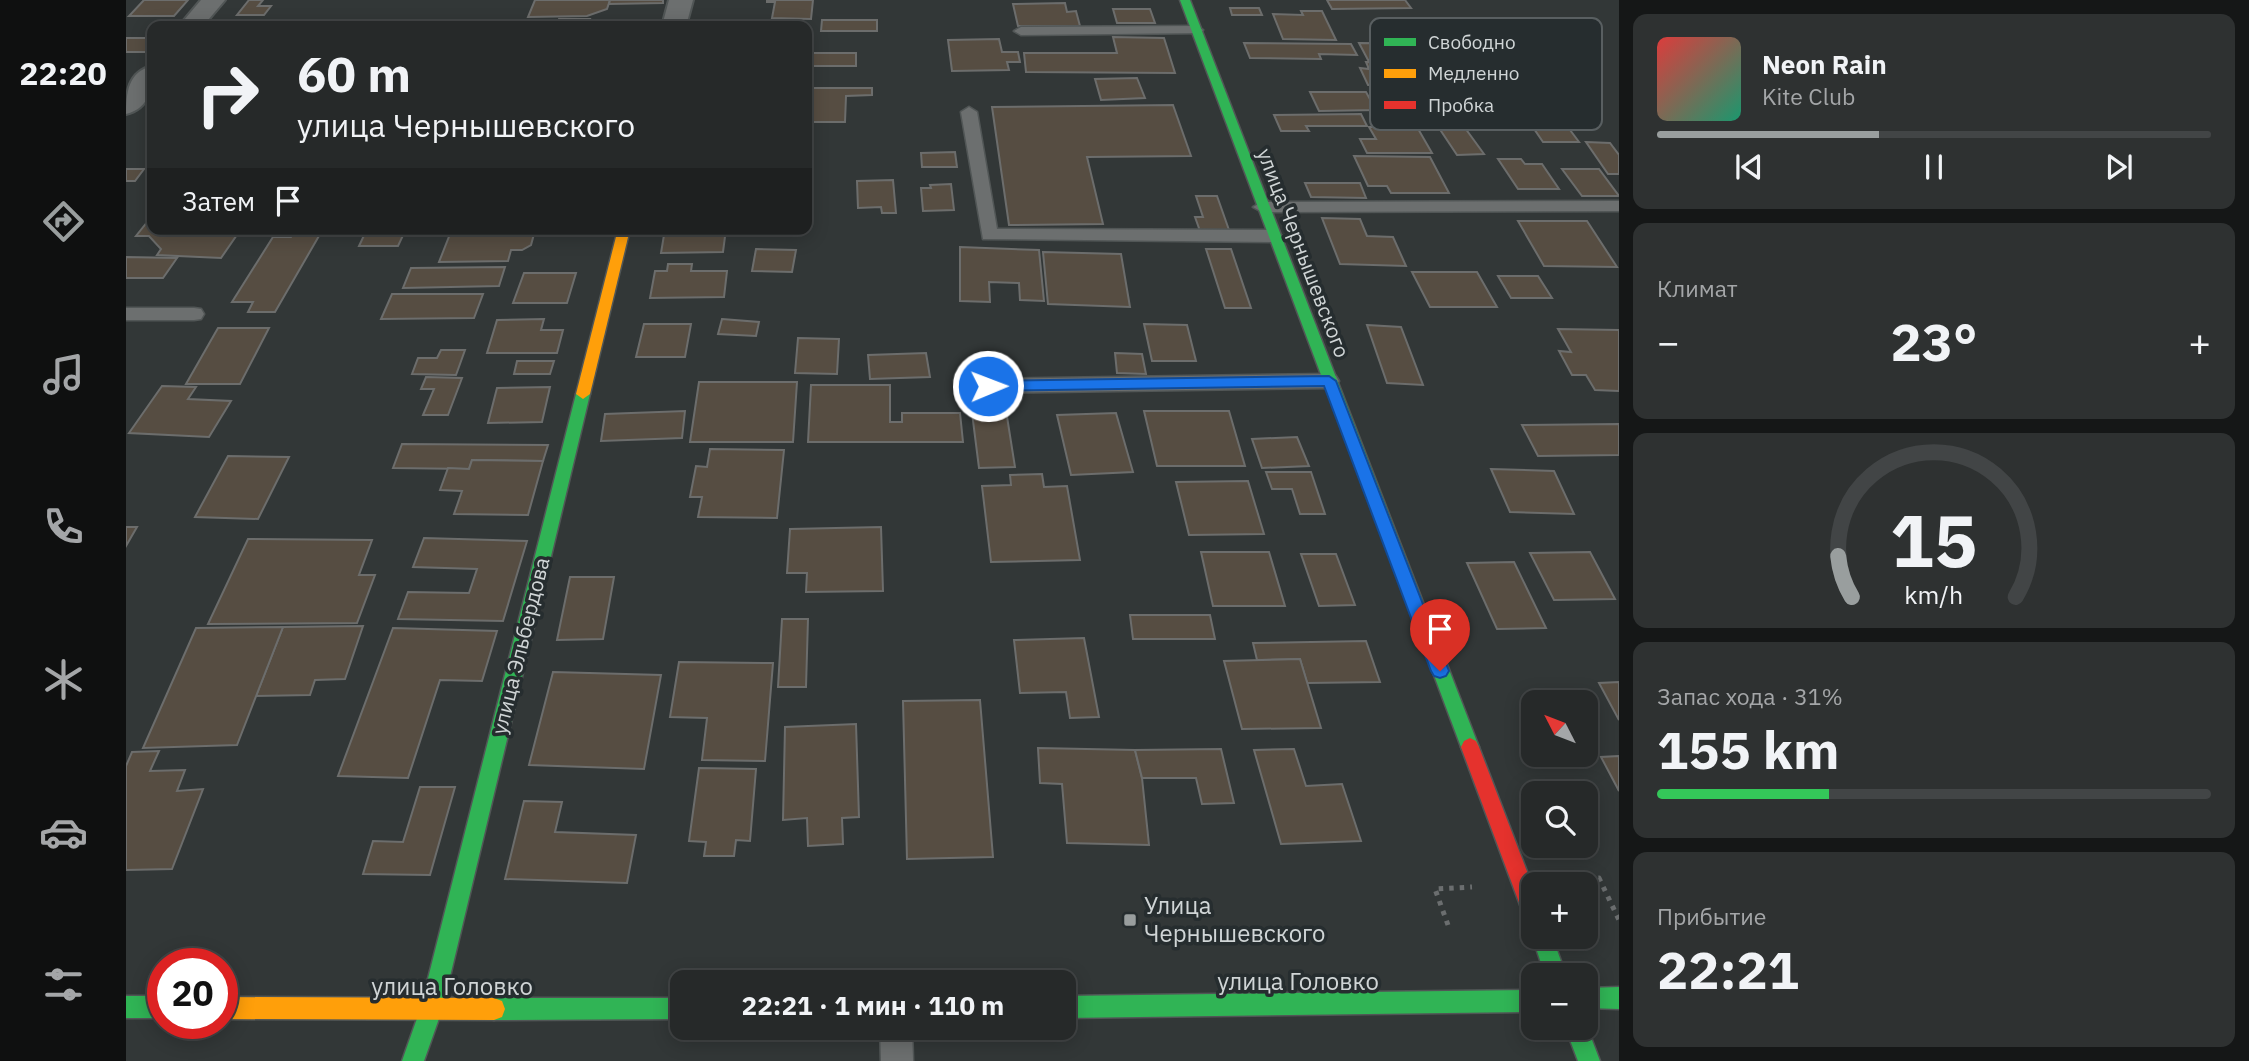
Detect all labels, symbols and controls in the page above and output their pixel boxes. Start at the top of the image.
legend [1370,18,1602,130]
text: Свободно [1428,30,1516,54]
text: 60 m [297,42,411,105]
text: Neon Rain [1762,47,1887,81]
icon: right [182,49,273,140]
text: 22:20 [19,52,107,94]
text: Медленно [1428,61,1519,85]
text: Kite Club [1762,81,1855,111]
text: Пробка [1428,93,1494,117]
text: улица Чернышевского [297,104,635,146]
street label: улица Чернышевского [1251,144,1357,361]
icon: previous [1730,148,1768,186]
icon: pause [1915,148,1953,186]
icon: next [2100,148,2138,186]
icon: arrive [269,182,307,220]
text: Затем [182,184,255,218]
icon: directions [39,197,88,246]
text: Климат [1657,273,1738,303]
text: 23° [1891,308,1977,375]
text: − [1657,317,1680,366]
text: + [2188,317,2211,366]
position arrow [951,349,1025,423]
icon: music [39,350,88,399]
text: 15 [1890,492,1978,587]
icon: phone [39,502,88,551]
street label: улица Эльбердова [484,554,556,737]
text: km/h [1905,577,1963,610]
pin [1410,599,1470,671]
icon: arrive [1421,610,1459,648]
icon: climate [39,655,88,704]
text: Запас хода · 31% [1657,681,1843,711]
north arrow [1521,690,1598,766]
map controls [1521,690,1598,1040]
text: 155 km [1657,716,1839,783]
button: search [1521,781,1598,858]
icon: car [39,808,88,857]
button: + [1521,872,1598,949]
place label: Улица Чернышевского [1144,889,1326,949]
text: Прибытие [1657,901,1766,931]
marker: Улица Чернышевского [1122,912,1138,928]
text: 22:21 [1657,936,1799,1003]
speed limit sign: 20 [147,948,238,1039]
icon: filters [39,960,88,1009]
button: − [1521,963,1598,1040]
street label: улица Головко [1217,965,1379,997]
street label: улица Головко [371,970,533,1002]
text: 22:21 · 1 мин · 110 m [742,988,1004,1022]

